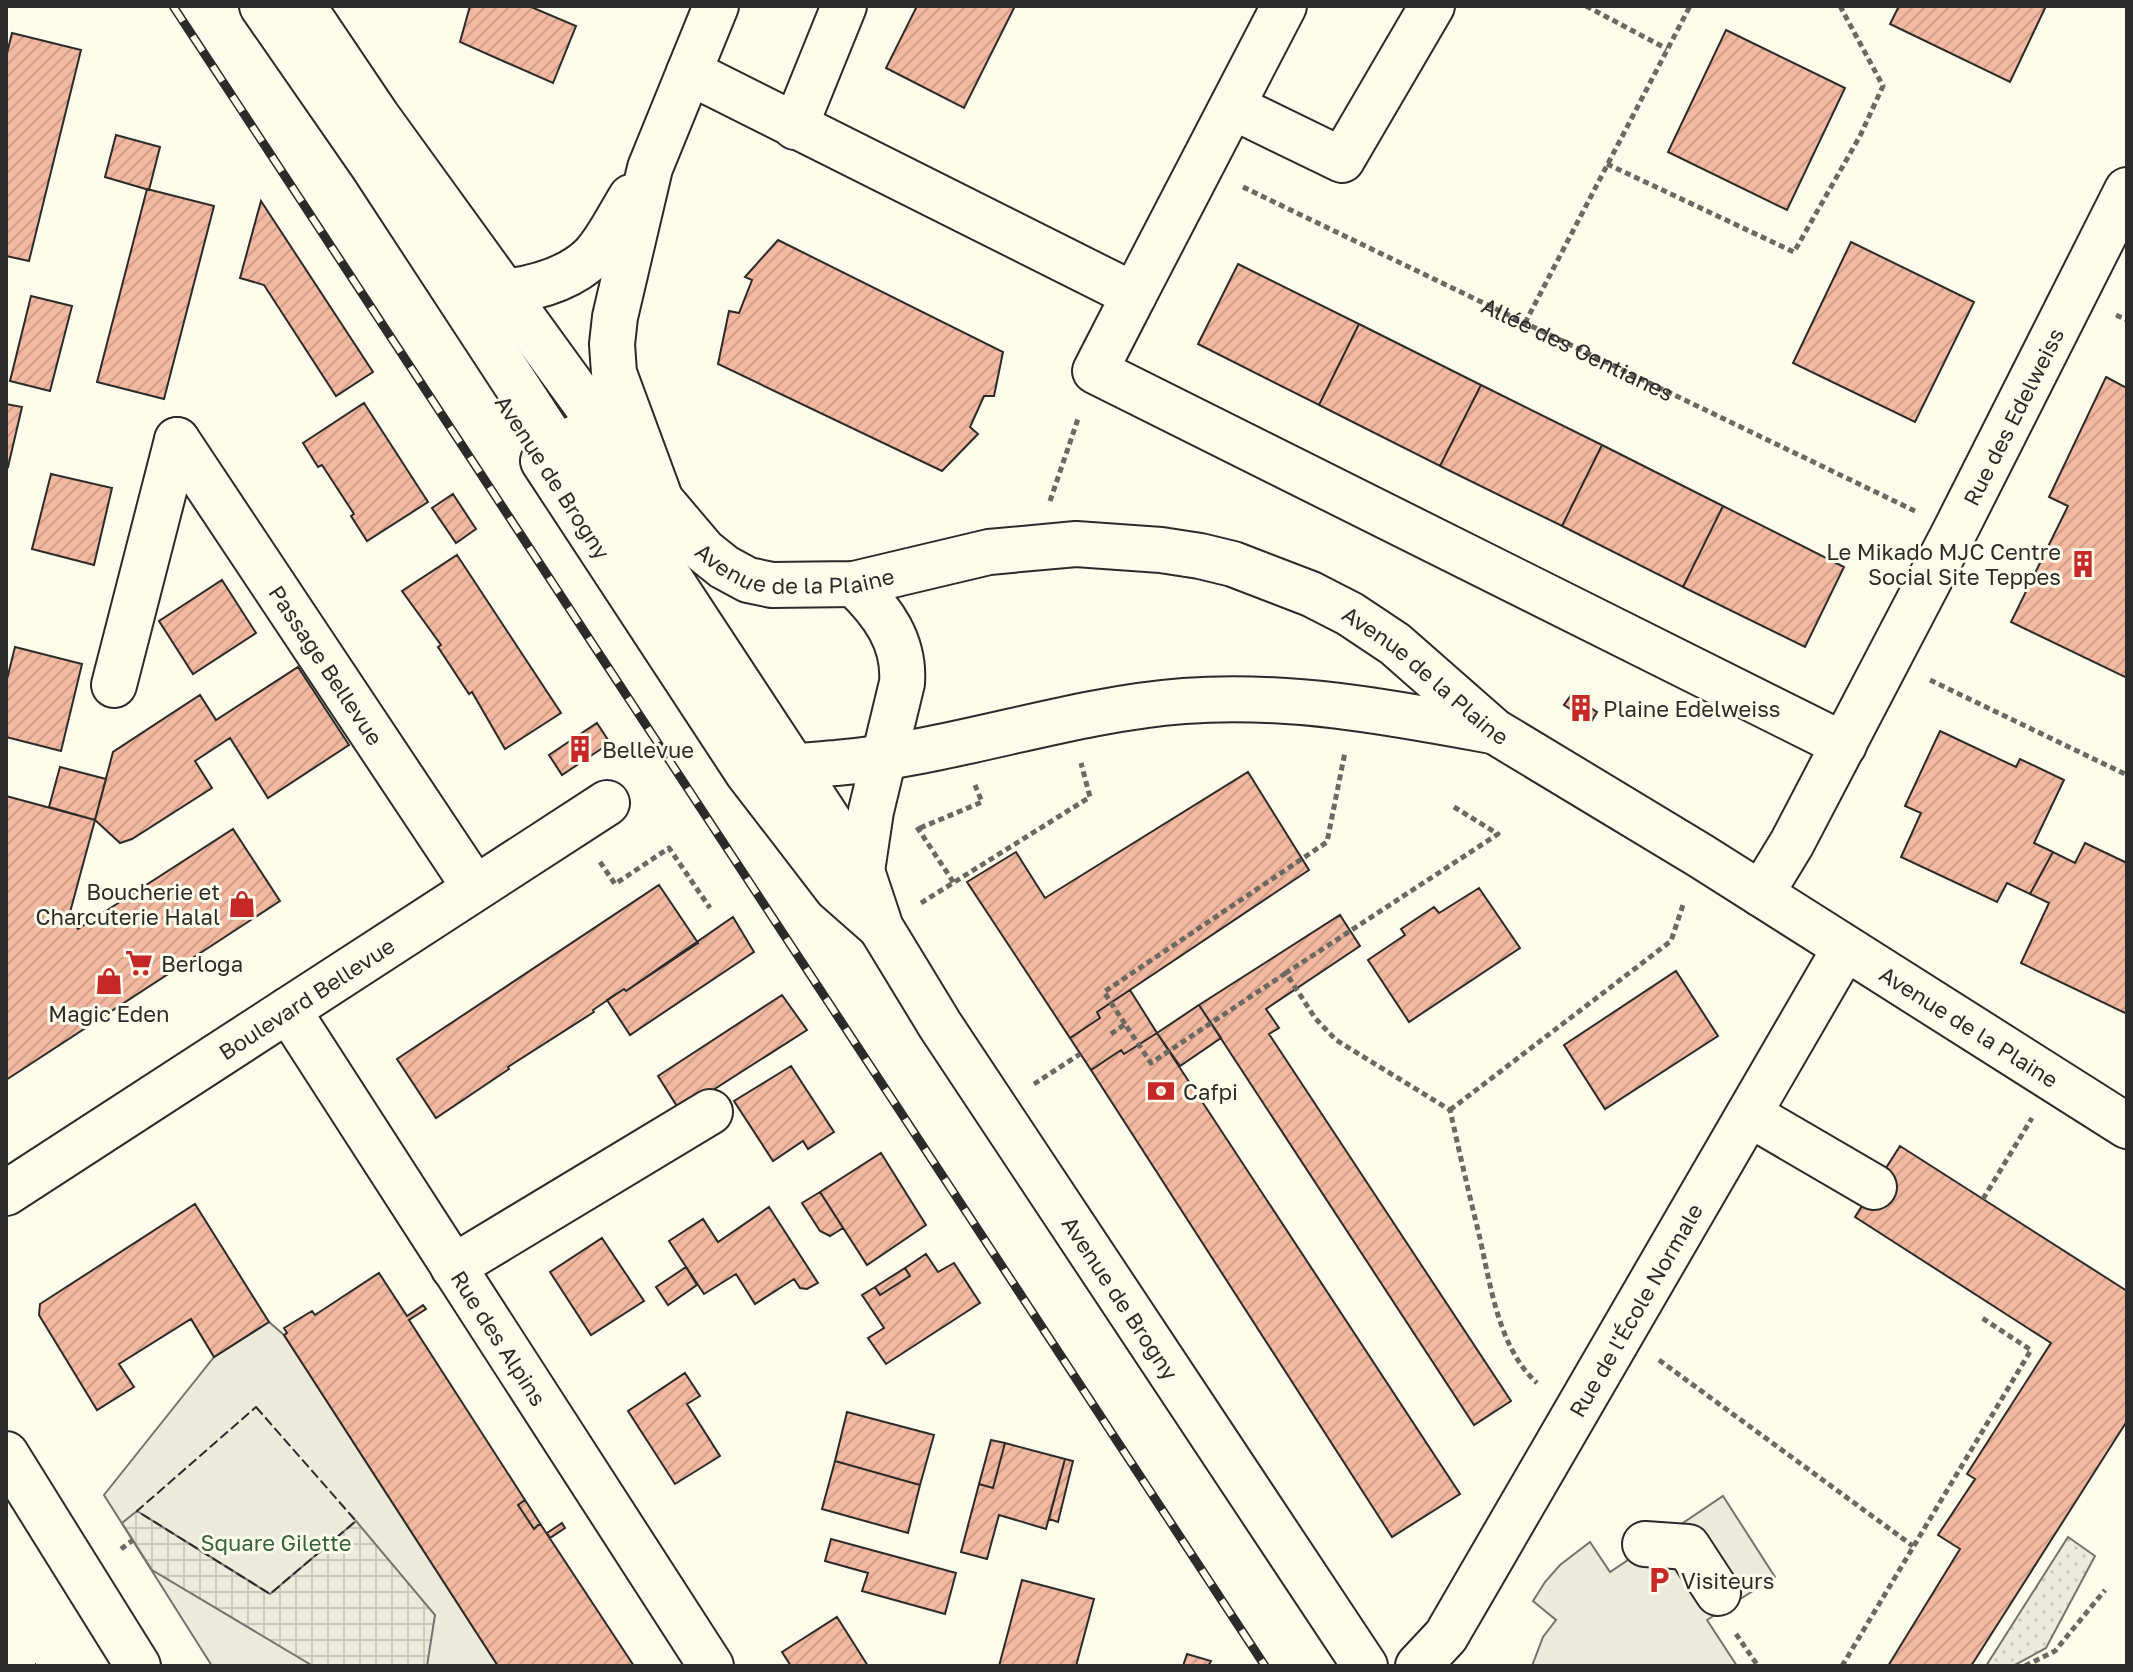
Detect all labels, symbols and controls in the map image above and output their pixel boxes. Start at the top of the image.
street label: Allée des Gentianes [1478,291,1678,406]
street label: Rue des Edelweiss [1957,323,2069,510]
street label: Avenue de Brogny [490,390,616,564]
street label: Avenue de la Plaine [691,537,897,599]
place label: Le Mikado MJC Centre Social Site Teppes [1826,538,2061,590]
building icon: Le Mikado MJC Centre Social Site Teppes [2068,549,2098,579]
street label: Passage Bellevue [264,580,389,750]
street label: Avenue de la Plaine [1338,600,1513,750]
building icon: Plaine Edelweiss [1566,693,1596,723]
place label: Plaine Edelweiss [1603,695,1780,722]
building icon: Bellevue [565,734,595,764]
place label: Bellevue [602,736,694,763]
place label: Boucherie et Charcuterie Halal [35,878,220,930]
shop icon: Boucherie et Charcuterie Halal [227,889,257,919]
street label: Boulevard Bellevue [213,931,399,1065]
supermarket icon: Berloga [124,948,154,978]
place label: Berloga [161,950,243,977]
street label: Avenue de la Plaine [1875,959,2064,1093]
shop icon: Magic Eden [94,966,124,996]
place label: Magic Eden [48,1000,170,1027]
bank icon: Cafpi [1146,1076,1176,1106]
place label: Cafpi [1183,1078,1238,1105]
street label: Rue de l'École Normale [1563,1198,1708,1422]
street label: Avenue de Brogny [1057,1211,1185,1384]
street label: Rue des Alpins [446,1265,553,1410]
park label: Square Gilette [200,1529,352,1556]
parking icon: Visiteurs [1644,1565,1674,1595]
place label: Visiteurs [1681,1567,1774,1594]

